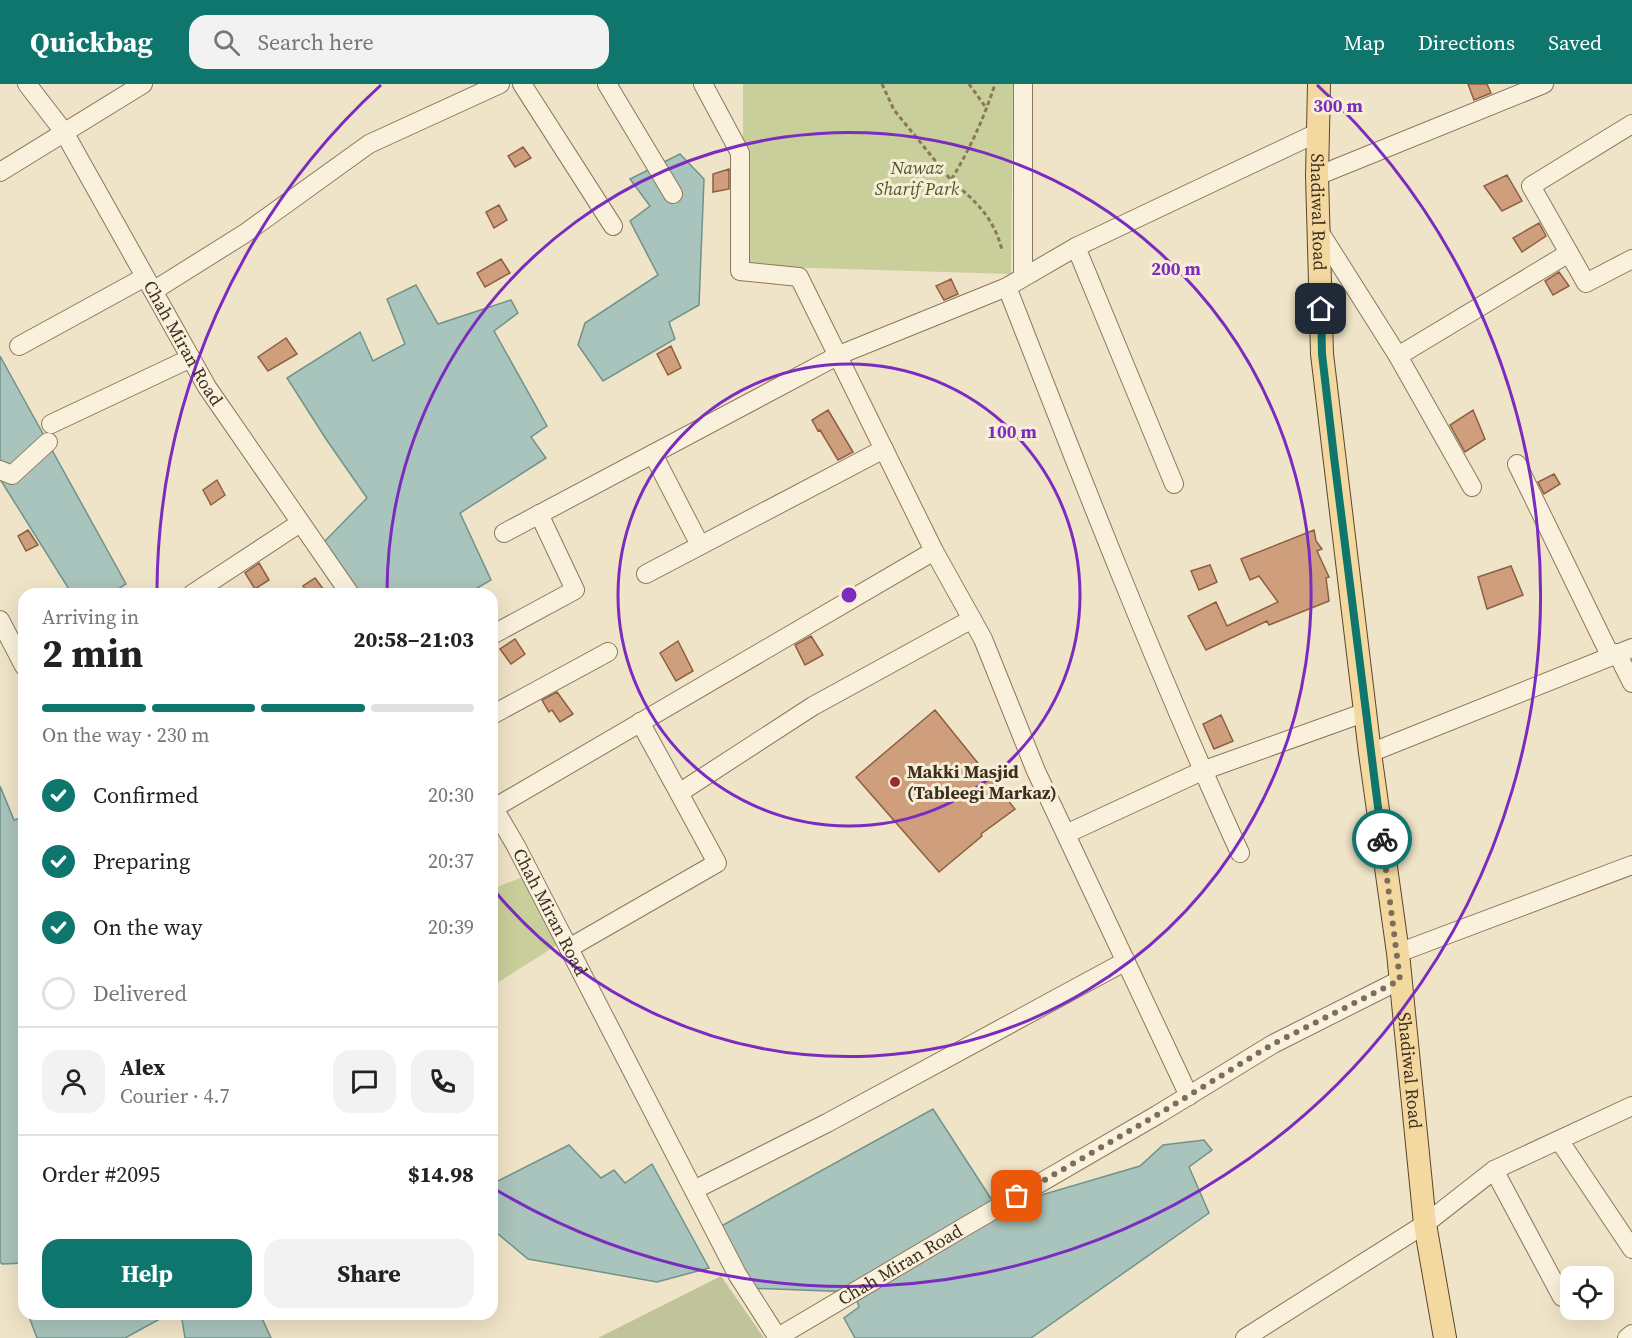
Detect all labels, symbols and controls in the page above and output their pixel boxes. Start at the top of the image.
search box [189,15,609,69]
text: Quickbag [30,23,153,61]
icon: search [210,26,243,59]
text: Search here [258,27,374,57]
text: Map [1344,28,1385,57]
text: Directions [1418,28,1515,57]
text: Saved [1548,28,1602,57]
text: 300 m [1313,93,1363,118]
street label: Shadiwal Road [1305,153,1333,271]
park label: Nawaz Sharif Park [875,155,960,201]
text: 200 m [1151,256,1201,281]
street label: Chah Miran Road [138,276,229,410]
pin [1295,283,1346,334]
icon: home [1304,292,1337,325]
text: 100 m [987,419,1037,444]
centre of rings [839,585,859,605]
text: Arriving in [42,603,139,631]
text: 20:58–21:03 [354,624,474,654]
text: 2 min [42,627,143,680]
text: On the way · 230 m [42,721,209,749]
place label: Makki Masjid (Tableegi Markaz) [907,759,1057,805]
marker: Makki Masjid (Tableegi Markaz) [888,775,902,789]
icon: check [42,779,75,812]
text: Confirmed [93,780,198,810]
text: 20:30 [428,781,474,809]
courier [1352,809,1412,869]
icon: bike [1366,823,1399,856]
street label: Chah Miran Road [507,844,594,980]
icon: check [42,845,75,878]
text: Preparing [93,846,190,876]
text: 20:37 [428,847,474,875]
icon: check [42,911,75,944]
text: On the way [93,912,202,942]
text: 20:39 [428,913,474,941]
text: Delivered [93,978,187,1008]
street label: Shadiwal Road [1392,1011,1428,1130]
button: person [42,1050,105,1113]
button: chat [333,1050,396,1113]
button: phone [411,1050,474,1113]
text: Alex [120,1052,165,1082]
text: Courier · 4.7 [120,1082,229,1110]
text: Order #2095 [42,1159,160,1189]
text: $14.98 [408,1159,474,1189]
pin [991,1170,1042,1221]
icon: bag [1000,1179,1033,1212]
street label: Chah Miran Road [833,1218,967,1311]
button: Help [42,1239,252,1308]
button: Share [264,1239,474,1308]
map controls [1560,1266,1614,1320]
button: locate [1560,1266,1614,1320]

